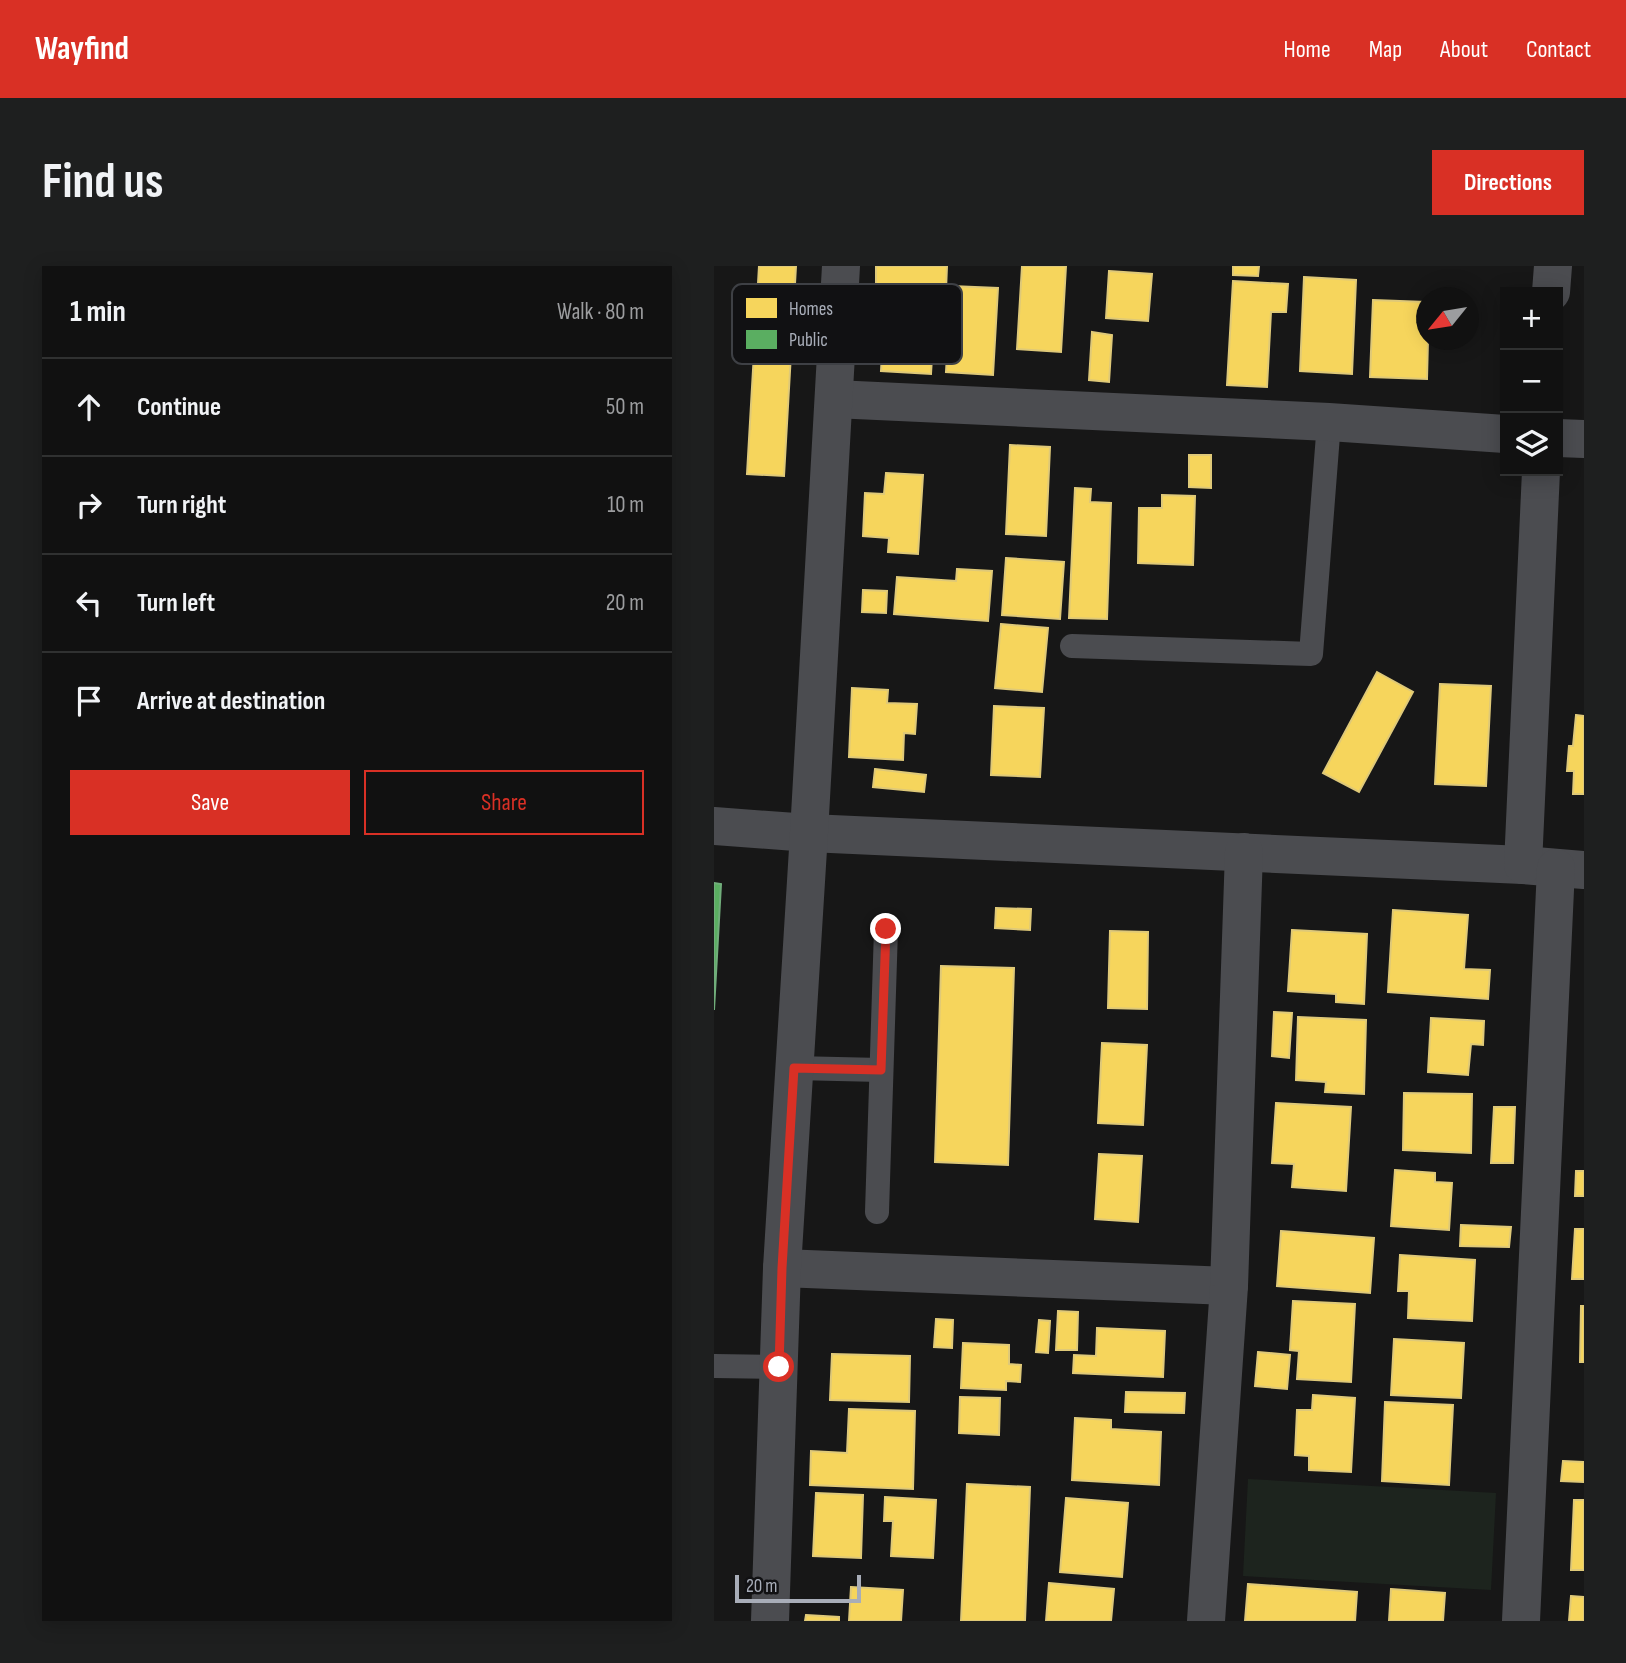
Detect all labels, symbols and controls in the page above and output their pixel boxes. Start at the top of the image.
text: Wayfind [35,29,129,69]
text: Home [1283,35,1331,64]
text: Map [1369,35,1402,64]
text: About [1440,35,1488,64]
text: Contact [1526,35,1591,64]
button: Directions [1432,150,1584,215]
text: Find us [42,153,164,212]
legend [732,284,962,364]
north arrow [1416,287,1479,350]
map controls [1500,287,1563,476]
button: + [1500,287,1563,350]
text: 1 min [70,294,126,330]
text: Walk · 80 m [557,298,644,326]
text: Homes [789,298,833,321]
text: Public [789,329,828,352]
button: − [1500,350,1563,413]
icon: ahead [70,388,108,426]
text: Continue [137,392,221,423]
text: 50 m [606,393,644,421]
button: layers [1500,413,1563,476]
icon: right [70,486,108,524]
text: Turn right [137,490,226,521]
text: 10 m [607,491,644,519]
icon: left [70,584,108,622]
text: Turn left [137,588,215,619]
text: 20 m [606,589,644,617]
icon: arrive [70,682,108,720]
text: Arrive at destination [137,686,325,717]
button: Save [70,770,350,835]
button: Share [364,770,644,835]
route end [870,913,901,944]
route start [763,1351,794,1382]
scale bar [735,1572,861,1604]
text: 20 m [746,1575,778,1598]

